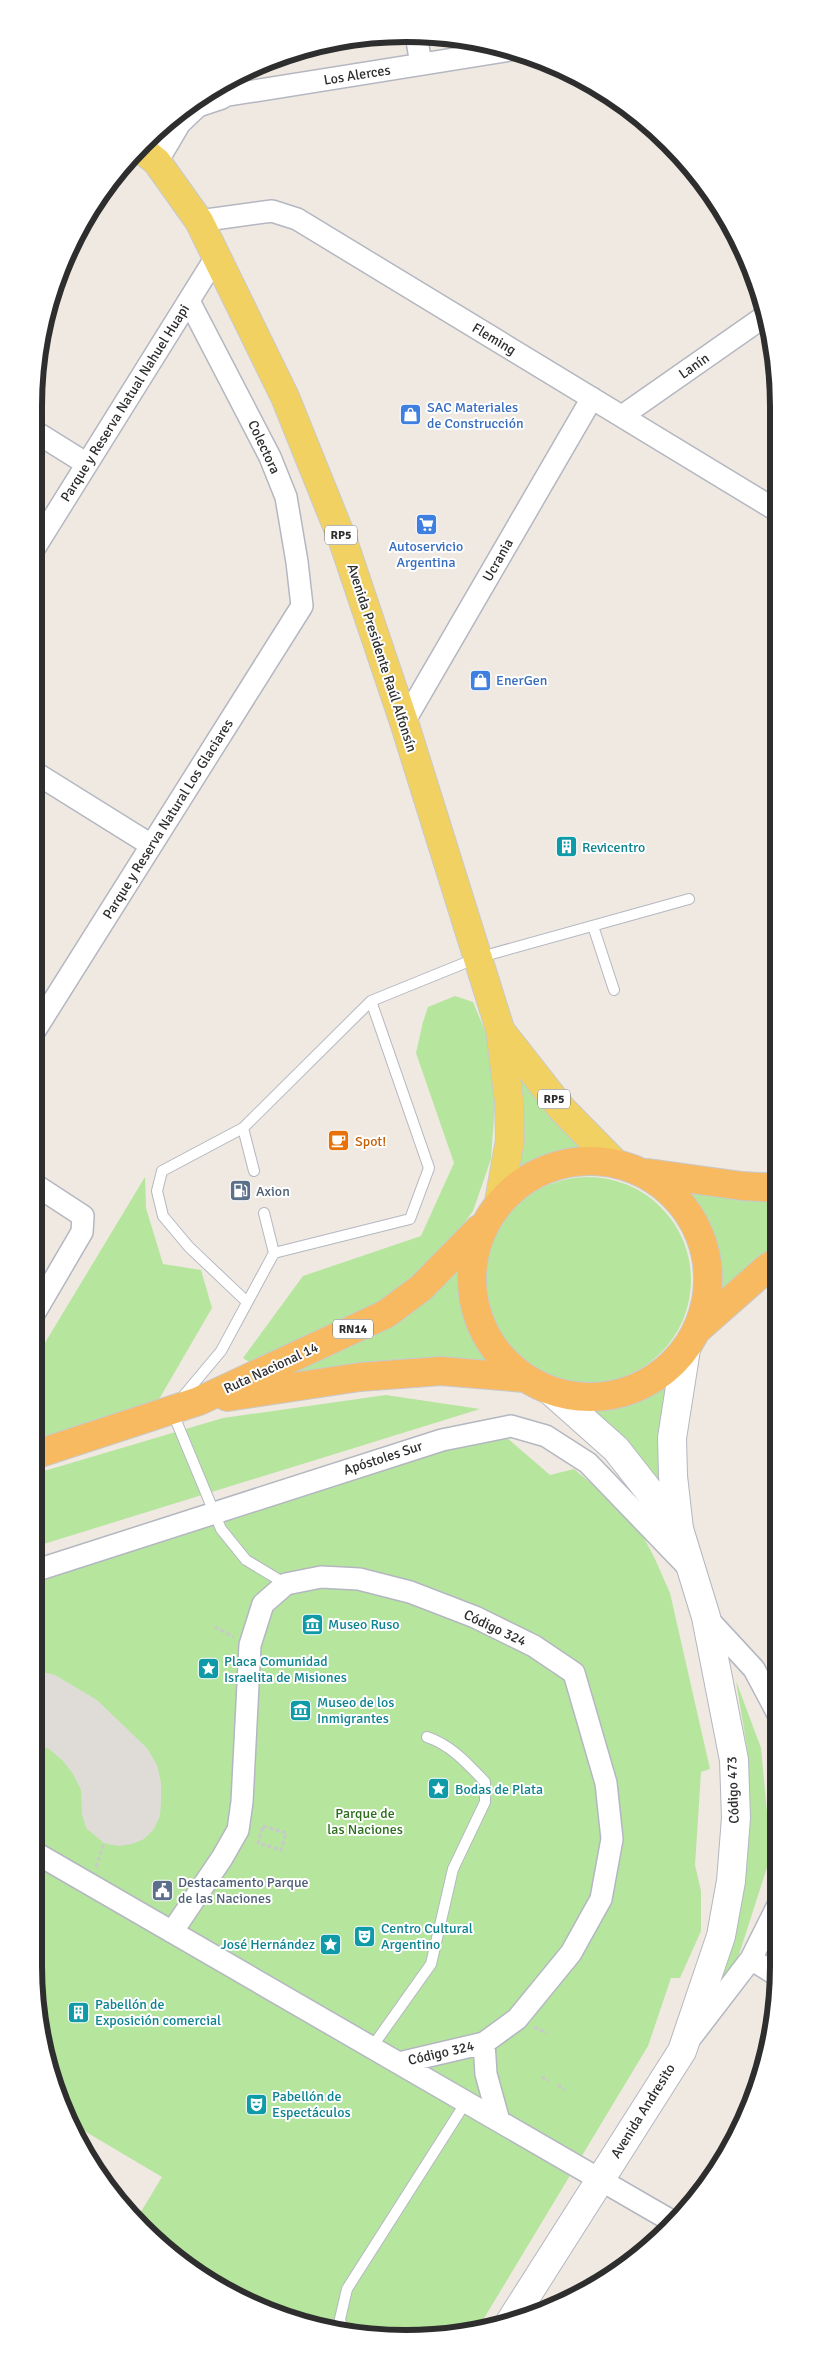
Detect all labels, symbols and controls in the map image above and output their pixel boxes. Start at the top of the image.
street label: Los Alerces [322,61,392,89]
street label: Parque y Reserva Natual Nahuel Huapi [57,301,193,505]
street label: Fleming [469,319,519,359]
street label: Lanín [675,349,713,383]
place label: SAC Materiales de Construcción [427,399,524,432]
shop icon: SAC Materiales de Construcción [399,403,423,427]
street label: Colectora [244,417,284,477]
supermarket icon: Autoservicio Argentina [414,512,438,536]
road number: RP5 [325,526,357,544]
street label: Ucrania [479,536,517,584]
place label: Autoservicio Argentina [389,538,463,571]
street label: Avenida Presidente Raúl Alfonsín [344,562,420,754]
shop icon: EnerGen [468,668,492,692]
place label: EnerGen [496,672,547,689]
street label: Parque y Reserva Natural Los Glaciares [99,716,237,922]
building icon: Revicentro [554,835,578,859]
place label: Revicentro [582,839,645,856]
road number: RP5 [538,1090,570,1108]
cafe icon: Spot! [327,1129,351,1153]
place label: Spot! [355,1133,386,1150]
fuel station icon: Axion [228,1179,252,1203]
place label: Axion [256,1183,290,1200]
road number: RN14 [333,1320,373,1338]
street label: Ruta Nacional 14 [221,1339,321,1397]
street label: Apóstoles Sur [341,1437,426,1479]
street label: Código 324 [461,1606,529,1650]
museum icon: Museo Ruso [300,1612,324,1636]
place label: Museo Ruso [328,1616,400,1633]
place label: Placa Comunidad Israelita de Misiones [224,1653,347,1686]
place icon: Placa Comunidad Israelita de Misiones [196,1657,220,1681]
place label: Museo de los Inmigrantes [317,1694,394,1727]
museum icon: Museo de los Inmigrantes [289,1698,313,1722]
street label: Código 473 [723,1756,743,1824]
place icon: Bodas de Plata [427,1777,451,1801]
place label: Bodas de Plata [455,1781,543,1798]
park label: Parque de las Naciones [327,1805,403,1838]
place label: Destacamento Parque de las Naciones [178,1874,309,1907]
public building icon: Destacamento Parque de las Naciones [150,1878,174,1902]
place label: Centro Cultural Argentino [381,1920,473,1953]
theatre icon: Centro Cultural Argentino [353,1924,377,1948]
place icon: José Hernández [319,1932,343,1956]
place label: José Hernández [221,1936,315,1953]
place label: Pabellón de Exposición comercial [95,1996,221,2029]
building icon: Pabellón de Exposición comercial [67,2000,91,2024]
street label: Código 324 [406,2037,476,2069]
street label: Avenida Andresito [607,2061,679,2161]
place label: Pabellón de Espectáculos [272,2088,351,2121]
theatre icon: Pabellón de Espectáculos [244,2092,268,2116]

